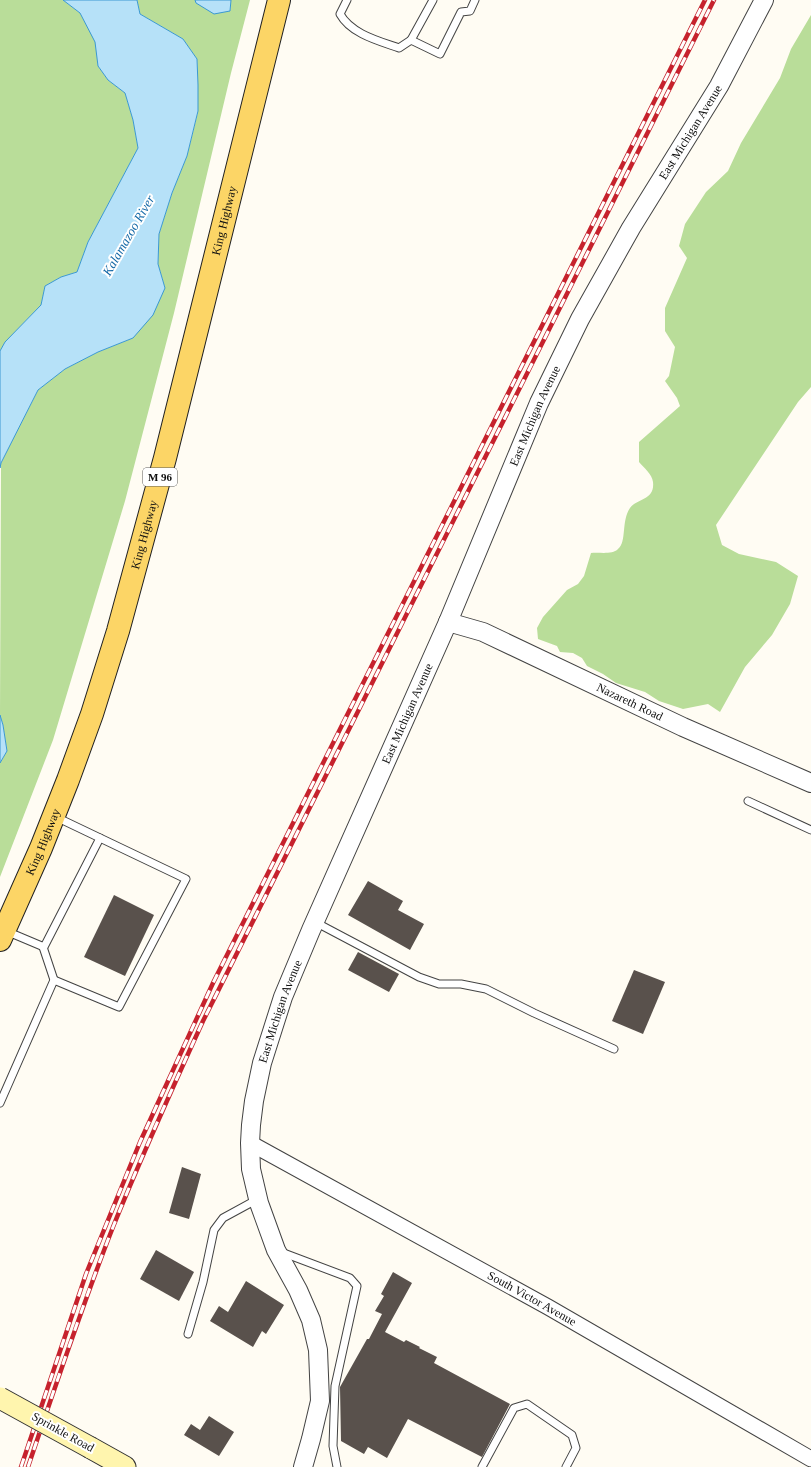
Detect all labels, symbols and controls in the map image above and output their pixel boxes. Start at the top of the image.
street label: East Michigan Avenue [656,82,725,182]
street label: King Highway [209,184,239,257]
water label: Kalamazoo River [99,191,158,279]
street label: East Michigan Avenue [507,363,563,468]
road number: M 96 [143,468,177,486]
street label: King Highway [128,498,160,571]
street label: East Michigan Avenue [379,661,436,766]
street label: Nazareth Road [594,680,665,723]
street label: King Highway [23,807,63,878]
street label: East Michigan Avenue [255,958,305,1065]
street label: South Victor Avenue [485,1268,579,1329]
street label: Sprinkle Road [29,1409,97,1455]

